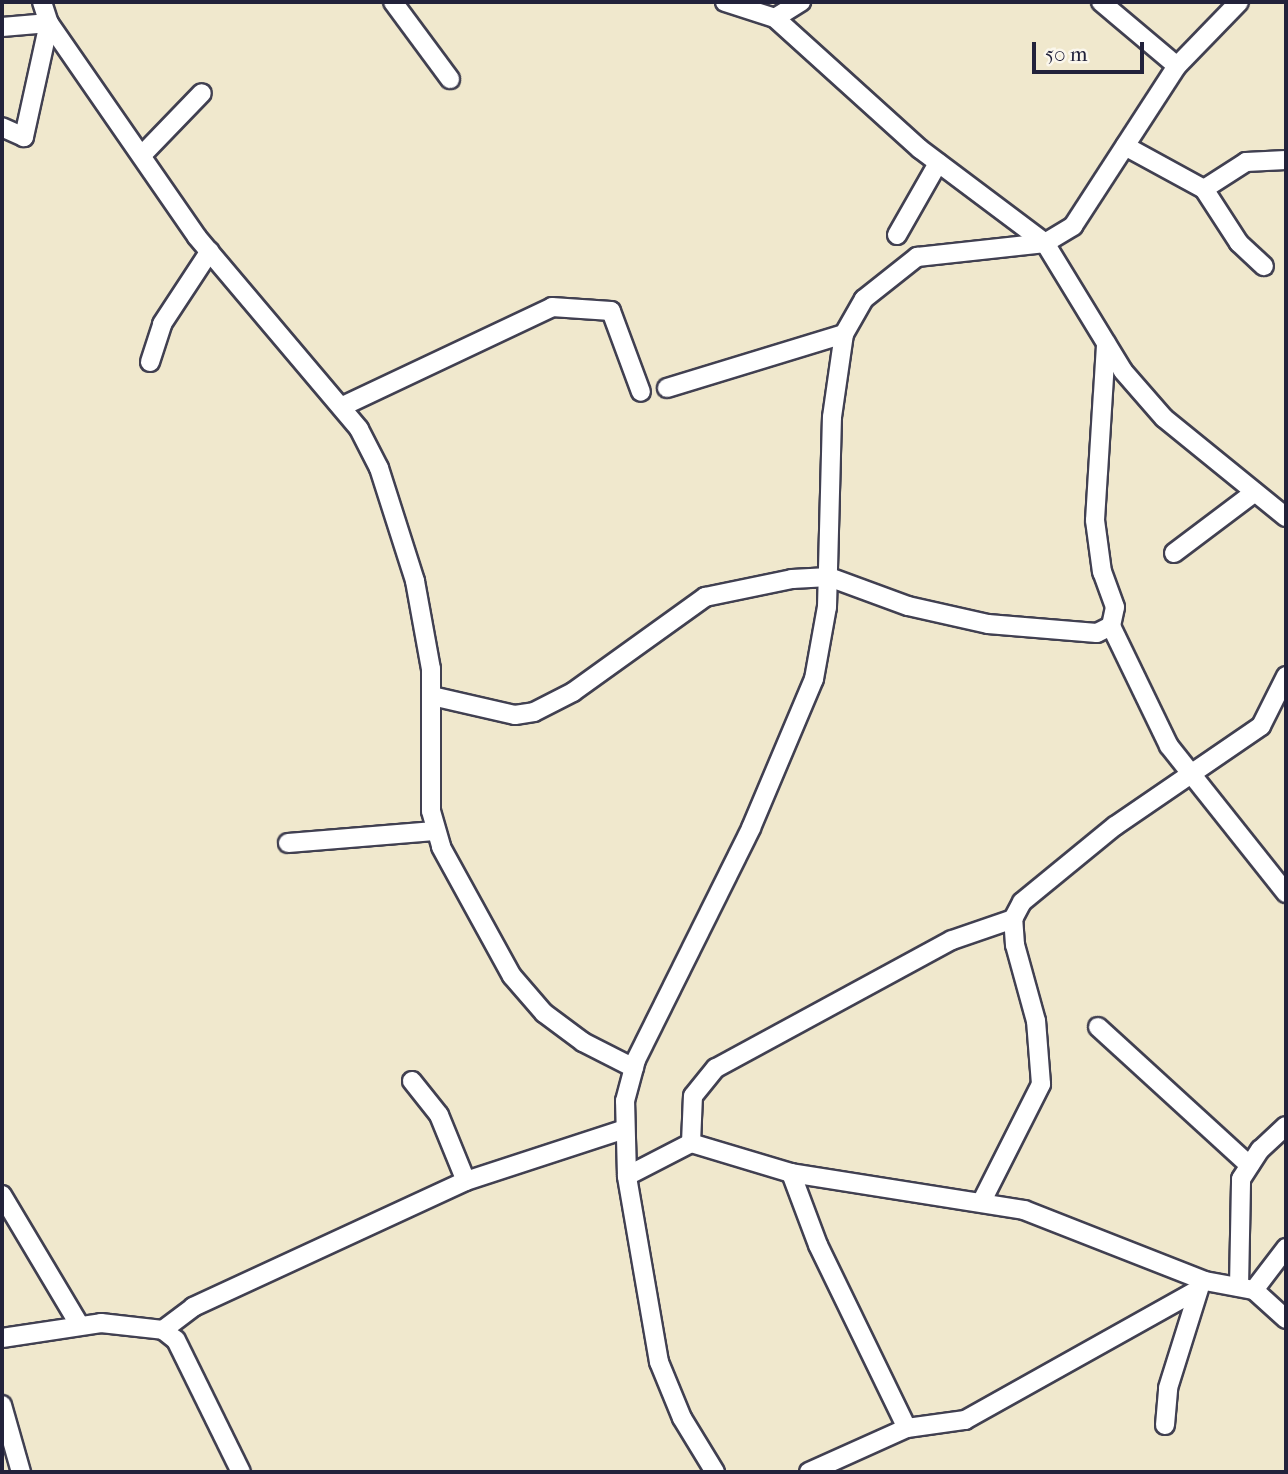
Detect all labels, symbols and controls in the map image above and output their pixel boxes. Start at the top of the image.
scale bar [1036,28,1148,72]
text: 50 m [1045,42,1088,66]

